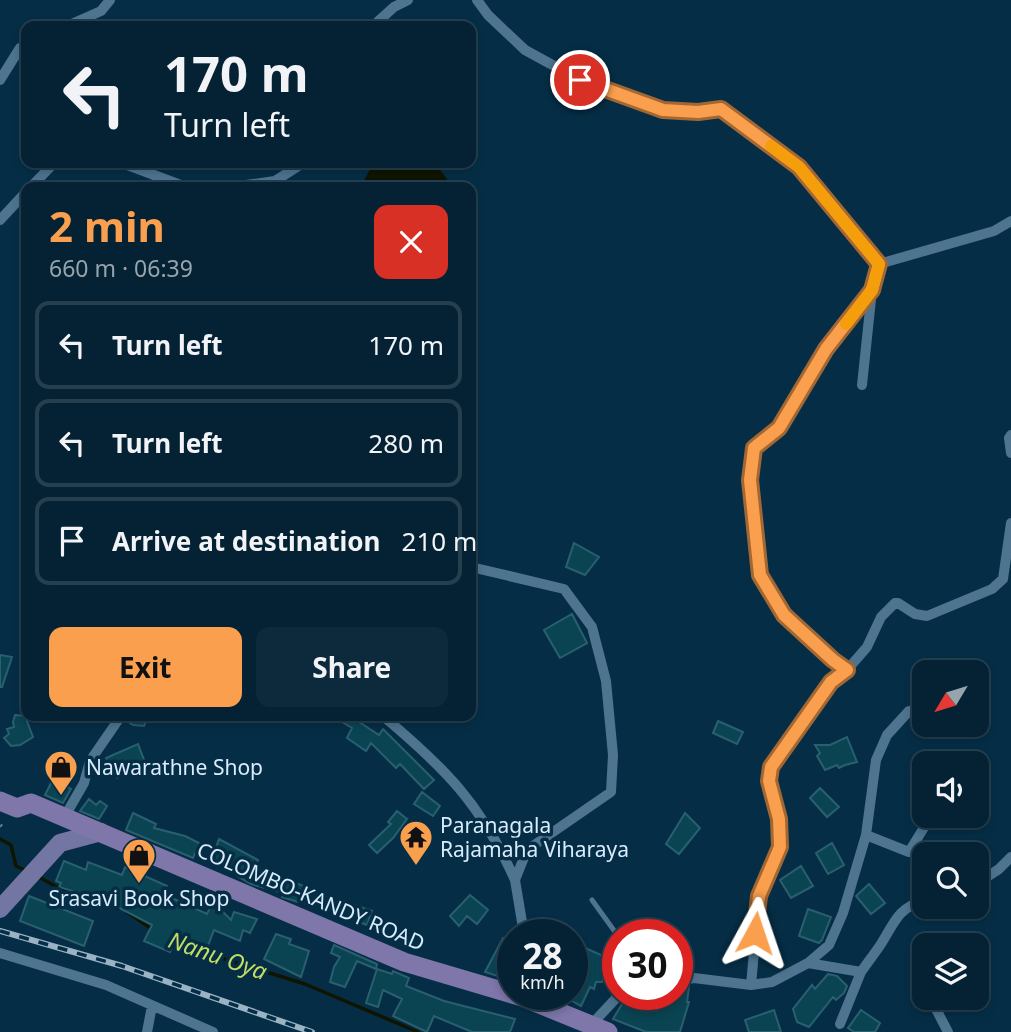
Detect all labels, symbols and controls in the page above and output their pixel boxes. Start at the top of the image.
text: 170 m [164,40,309,106]
icon: left [49,49,140,140]
pin [550,50,610,110]
icon: arrive [561,61,599,99]
text: Turn left [164,103,290,146]
text: 2 min [49,197,165,254]
button: close [374,205,448,279]
text: 660 m · 06:39 [49,252,193,284]
icon: left [53,326,91,364]
text: Turn left [112,327,223,363]
text: 170 m [368,327,444,363]
icon: left [53,424,91,462]
text: Turn left [112,425,223,461]
text: 280 m [368,425,444,461]
icon: arrive [53,522,91,560]
text: Arrive at destination [112,523,381,559]
text: 210 m [402,523,477,559]
button: Exit [49,627,242,707]
button: Share [256,627,448,707]
north arrow [912,660,989,737]
map controls [912,660,989,1010]
shop icon: Nawarathne Shop [42,748,80,797]
button: sound [912,751,989,828]
place label: Nawarathne Shop [86,753,263,781]
place label: Paranagala Rajamaha Viharaya [440,811,629,863]
temple icon: Paranagala Rajamaha Viharaya [397,818,435,867]
street label: COLOMBO-KANDY ROAD [193,835,429,957]
shop icon: Srasavi Book Shop [120,836,158,885]
button: search [912,842,989,919]
place label: Srasavi Book Shop [49,884,229,912]
position arrow [718,896,792,970]
speed limit sign: 30 [602,919,693,1010]
water label: Nanu Oya [164,923,272,987]
text: 28 [522,932,563,979]
button: layers [912,933,989,1010]
text: km/h [520,970,565,994]

